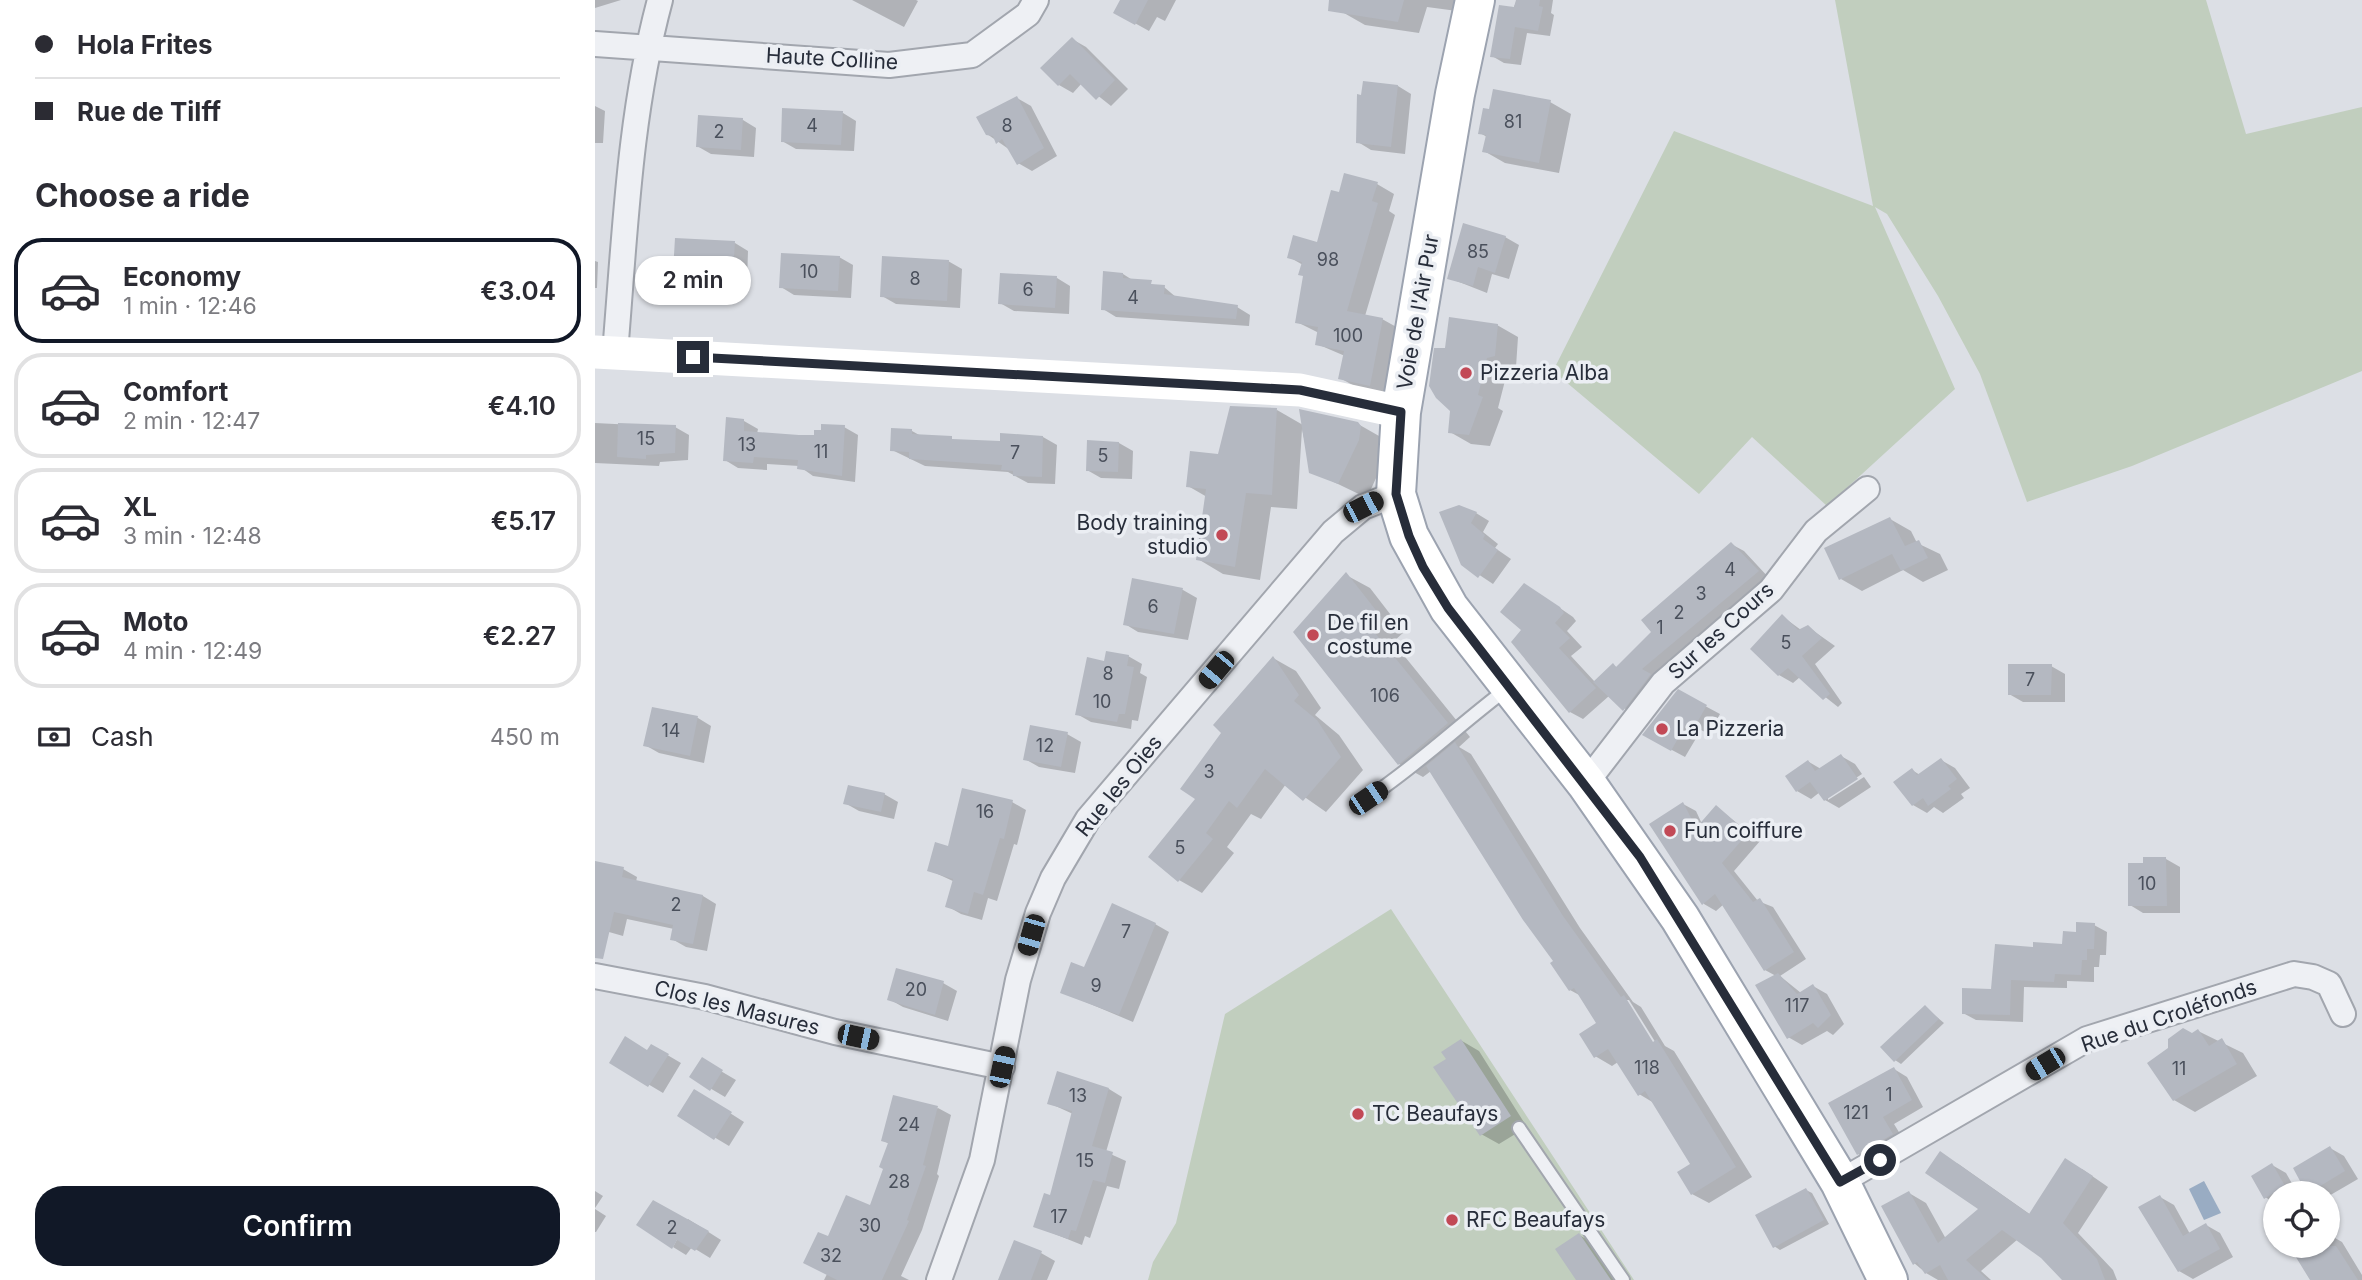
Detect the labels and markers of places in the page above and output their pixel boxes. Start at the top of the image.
place label: Pizzeria Alba [1480,360,1609,385]
marker: Pizzeria Alba [1458,365,1474,381]
place label: Body training studio [1077,510,1208,559]
marker: Body training studio [1214,527,1230,543]
place label: De fil en costume [1327,610,1413,659]
marker: De fil en costume [1305,627,1321,643]
place label: La Pizzeria [1676,716,1784,741]
marker: La Pizzeria [1654,721,1670,737]
place label: Fun coiffure [1684,818,1803,843]
marker: Fun coiffure [1662,823,1678,839]
place label: TC Beaufays [1372,1101,1498,1126]
marker: TC Beaufays [1350,1106,1366,1122]
place label: RFC Beaufays [1466,1207,1605,1232]
marker: RFC Beaufays [1444,1212,1460,1228]

